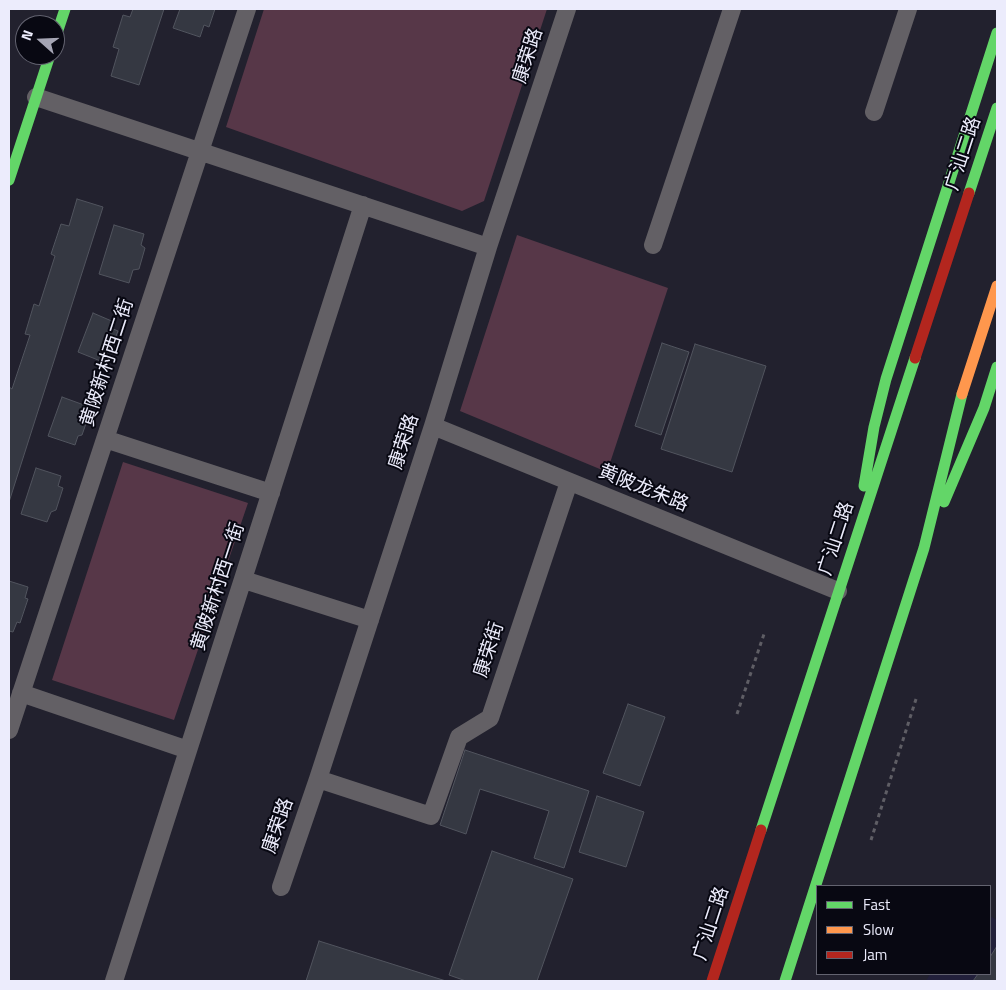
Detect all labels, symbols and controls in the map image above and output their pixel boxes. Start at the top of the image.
north arrow [15,15,65,65]
street label: 康荣路 [509,25,549,87]
text: N [15,27,38,43]
street label: 广汕二路 [941,114,987,194]
street label: 黄陂新村西二街 [77,296,139,430]
street label: 康荣路 [385,411,425,473]
street label: 黄陂龙朱路 [595,461,691,517]
street label: 广汕二路 [814,499,860,579]
street label: 黄陂新村西一街 [188,520,250,654]
street label: 康荣街 [470,619,510,681]
street label: 康荣路 [259,795,299,857]
street label: 广汕二路 [689,884,735,964]
legend [816,885,991,975]
text: Fast [863,893,890,916]
text: Slow [863,918,894,941]
text: Jam [863,943,887,966]

